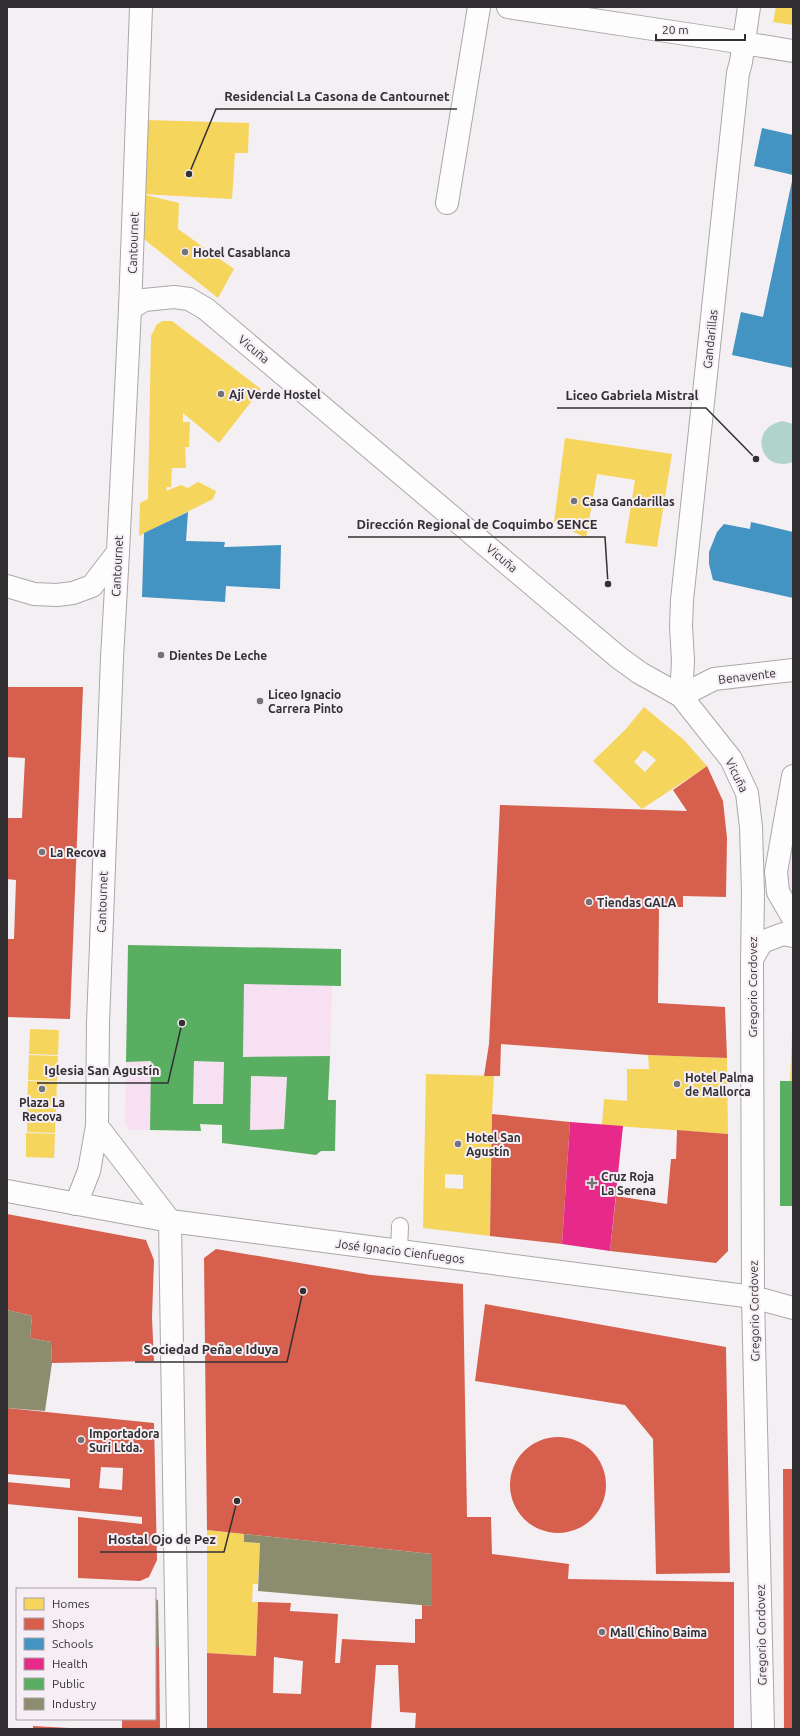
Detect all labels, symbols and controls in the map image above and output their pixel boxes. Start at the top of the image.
scale bar [656,16,745,42]
text: 20 m [662,23,689,36]
callout: Residencial La Casona de Cantournet [216,84,457,109]
text: Residencial La Casona de Cantournet [224,89,450,103]
street label: Cantournet [125,212,141,274]
place label: Hotel Casablanca [193,246,290,259]
marker: Hotel Casablanca [180,247,190,257]
street label: Gandarillas [700,309,720,369]
street label: Vicuña [236,332,272,366]
callout: Liceo Gabriela Mistral [557,383,706,408]
place label: Ají Verde Hostel [229,388,321,401]
text: Liceo Gabriela Mistral [566,388,699,402]
marker: Ají Verde Hostel [216,389,226,399]
place label: Casa Gandarillas [582,495,675,508]
marker: Casa Gandarillas [569,496,579,506]
callout: Dirección Regional de Coquimbo SENCE [348,512,605,537]
text: Dirección Regional de Coquimbo SENCE [356,517,598,531]
street label: Cantournet [109,535,125,597]
street label: Vicuña [484,541,520,575]
place label: Dientes De Leche [169,649,267,662]
marker: Dientes De Leche [156,650,166,660]
street label: Benavente [717,666,777,686]
place label: Liceo Ignacio Carrera Pinto [268,688,343,715]
marker: Liceo Ignacio Carrera Pinto [255,696,265,706]
street label: Vicuña [723,756,751,794]
place label: La Recova [50,846,106,859]
marker: La Recova [37,847,47,857]
street label: Cantournet [94,871,110,933]
place label: Tiendas GALA [597,896,677,909]
marker: Tiendas GALA [584,897,594,907]
street label: Gregorio Cordovez [746,936,759,1038]
callout: Iglesia San Agustín [37,1058,168,1083]
text: Iglesia San Agustín [44,1063,160,1077]
place label: Hotel Palma de Mallorca [685,1071,754,1098]
marker: Hotel Palma de Mallorca [672,1079,682,1089]
marker: Plaza La Recova [37,1084,47,1094]
place label: Plaza La Recova [19,1096,65,1123]
place label: Hotel San Agustín [466,1131,521,1158]
marker: Hotel San Agustín [453,1139,463,1149]
place label: Cruz Roja La Serena [601,1170,656,1197]
marker: Cruz Roja La Serena [586,1177,598,1189]
street label: José Ignacio Cienfuegos [335,1237,465,1265]
street label: Gregorio Cordovez [747,1260,761,1362]
callout: Sociedad Peña e Iduya [135,1337,287,1362]
text: Sociedad Peña e Iduya [143,1342,279,1356]
place label: Importadora Suri Ltda. [89,1427,160,1454]
marker: Importadora Suri Ltda. [76,1435,86,1445]
callout: Hostal Ojo de Pez [100,1527,224,1552]
text: Hostal Ojo de Pez [108,1532,216,1546]
street label: Gregorio Cordovez [754,1584,768,1686]
legend [16,1588,156,1720]
text: Homes [52,1597,90,1610]
text: Shops [52,1617,84,1630]
place label: Mall Chino Baima [610,1626,707,1639]
marker: Mall Chino Baima [597,1627,607,1637]
text: Schools [52,1637,93,1650]
text: Health [52,1657,88,1670]
text: Public [52,1677,85,1690]
text: Industry [52,1697,97,1710]

